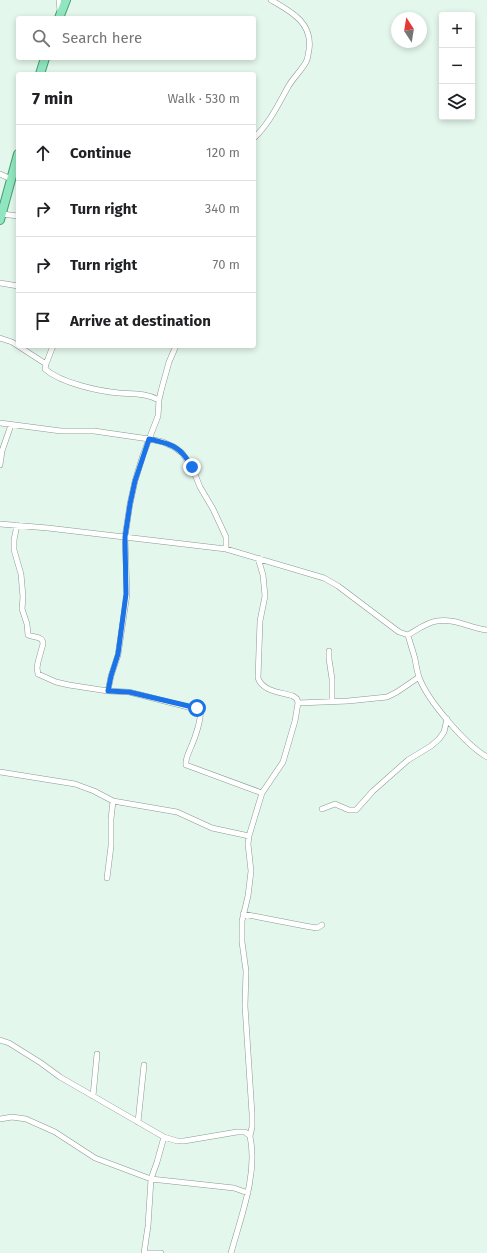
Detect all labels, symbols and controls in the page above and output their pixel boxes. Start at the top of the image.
north arrow [391,12,427,48]
map controls [439,12,475,120]
button: + [439,12,475,48]
search box [16,16,256,60]
icon: search [30,27,52,49]
text: Search here [62,29,142,47]
button: − [439,48,475,84]
button: layers [439,84,475,120]
text: 7 min [32,88,73,109]
text: Walk · 530 m [167,91,240,106]
icon: ahead [32,142,54,164]
text: Continue [70,144,131,162]
text: 120 m [206,145,240,160]
icon: right [32,198,54,220]
text: Turn right [70,200,137,218]
text: 340 m [205,201,240,216]
icon: right [32,254,54,276]
text: Turn right [70,256,137,274]
text: 70 m [213,257,240,272]
icon: arrive [32,310,54,332]
text: Arrive at destination [70,312,211,330]
route end [183,458,201,476]
route start [188,699,206,717]

